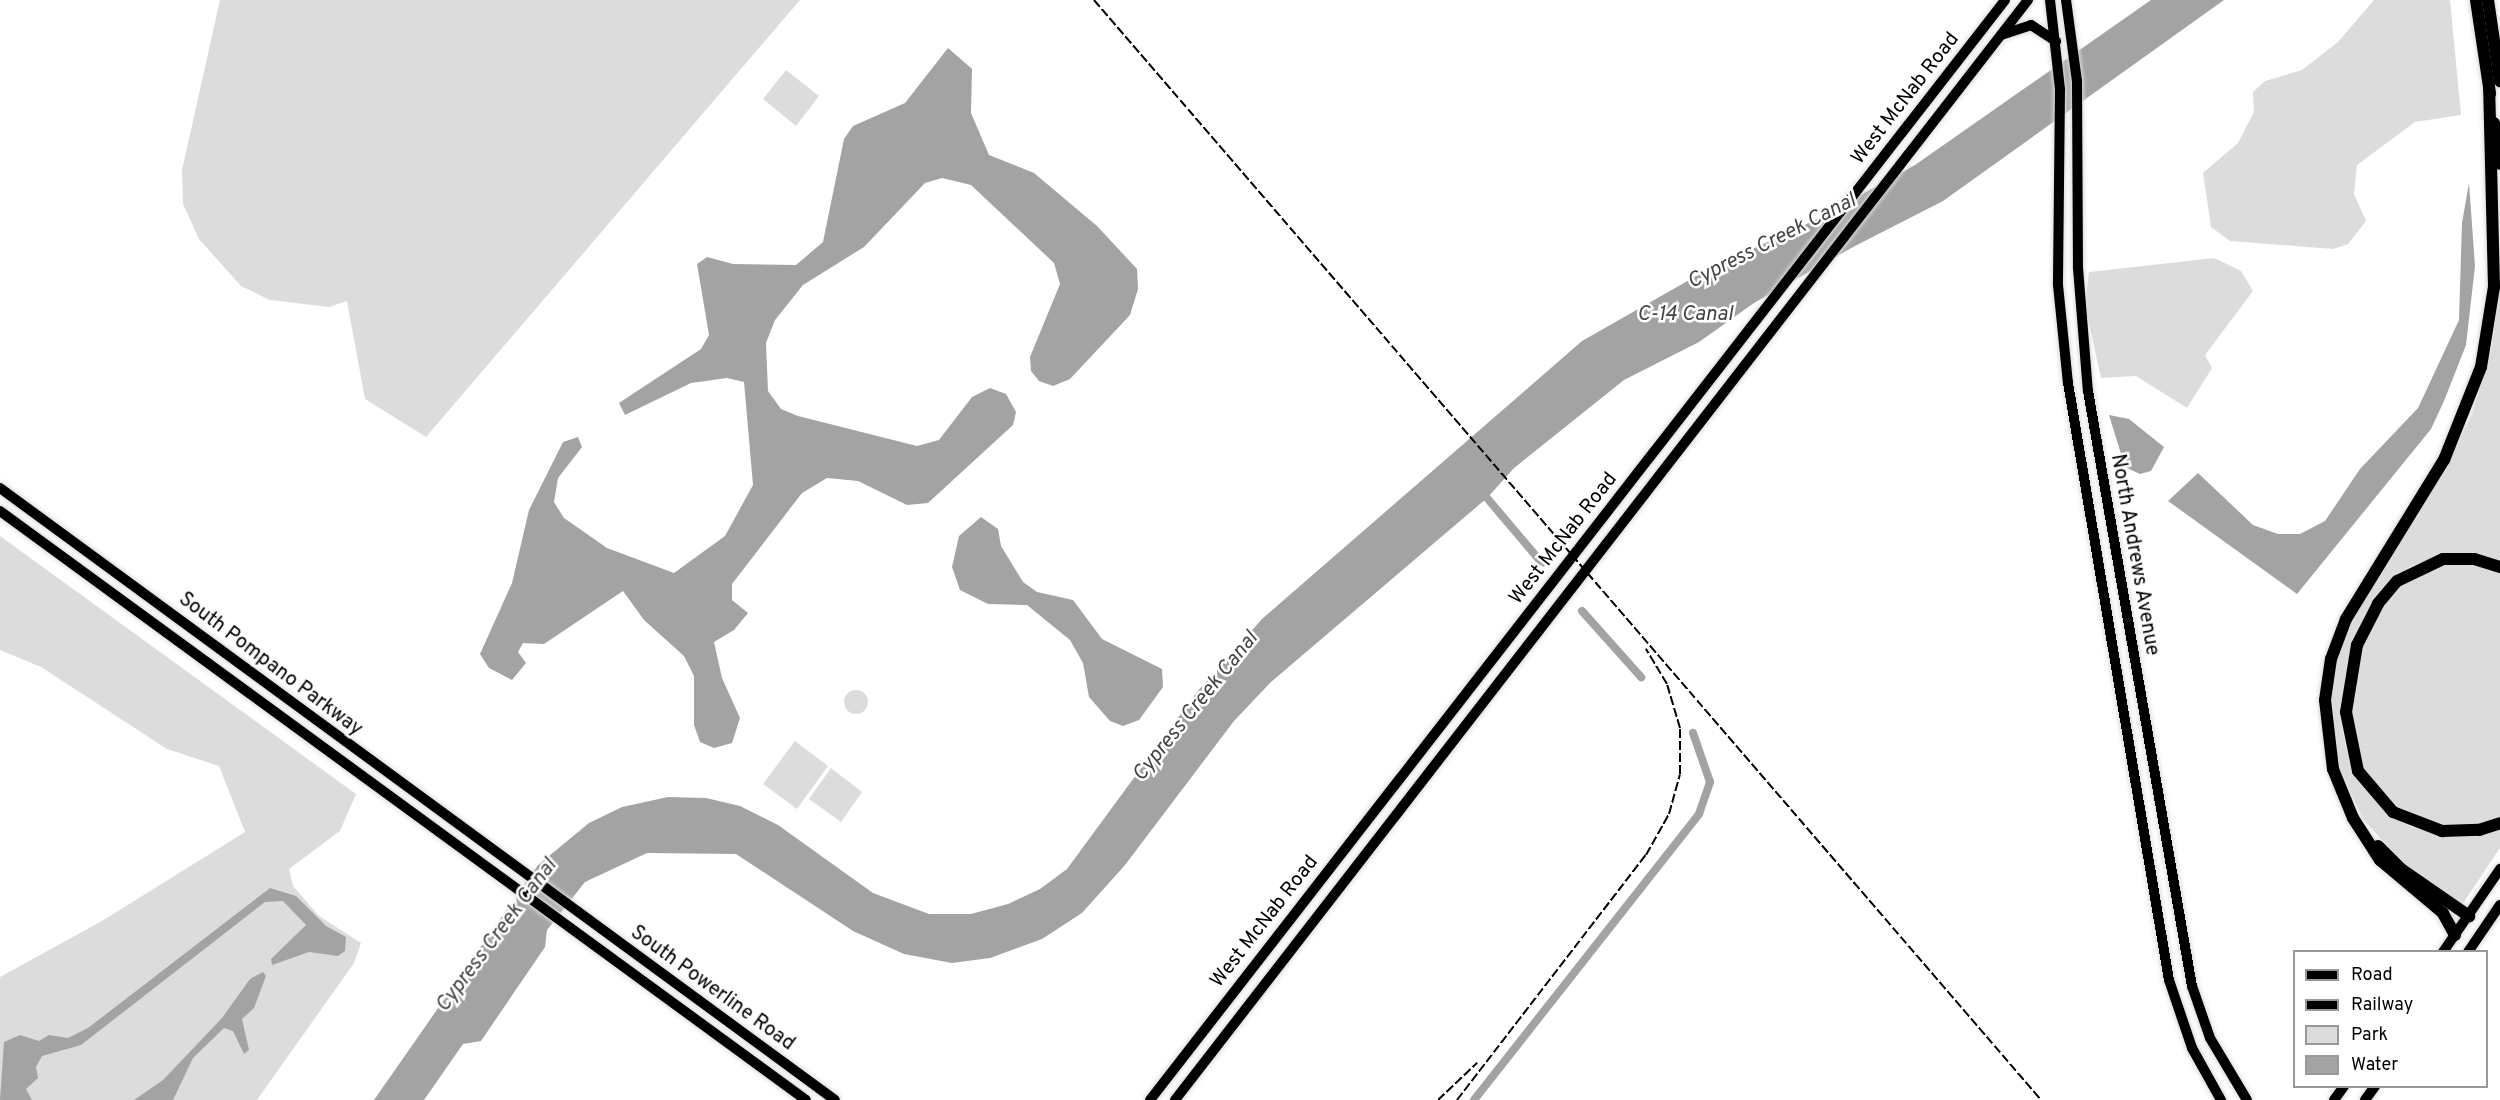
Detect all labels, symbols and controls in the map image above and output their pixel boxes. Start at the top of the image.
street label: West McNab Road [1847,28,1965,170]
water label: Cypress Creek Canal [1684,189,1860,295]
water label: C-14 Canal [1637,302,1733,328]
street label: North Andrews Avenue [2104,452,2164,658]
street label: West McNab Road [1505,468,1623,610]
street label: South Pompano Parkway [173,588,367,742]
water label: Cypress Creek Canal [1128,627,1264,787]
street label: West McNab Road [1206,851,1324,993]
water label: Cypress Creek Canal [431,854,563,1018]
street label: South Powerline Road [625,921,799,1057]
legend [2293,950,2488,1088]
text: Road [2351,964,2393,987]
text: Railway [2351,994,2413,1017]
text: Park [2351,1024,2388,1047]
text: Water [2351,1054,2398,1077]

